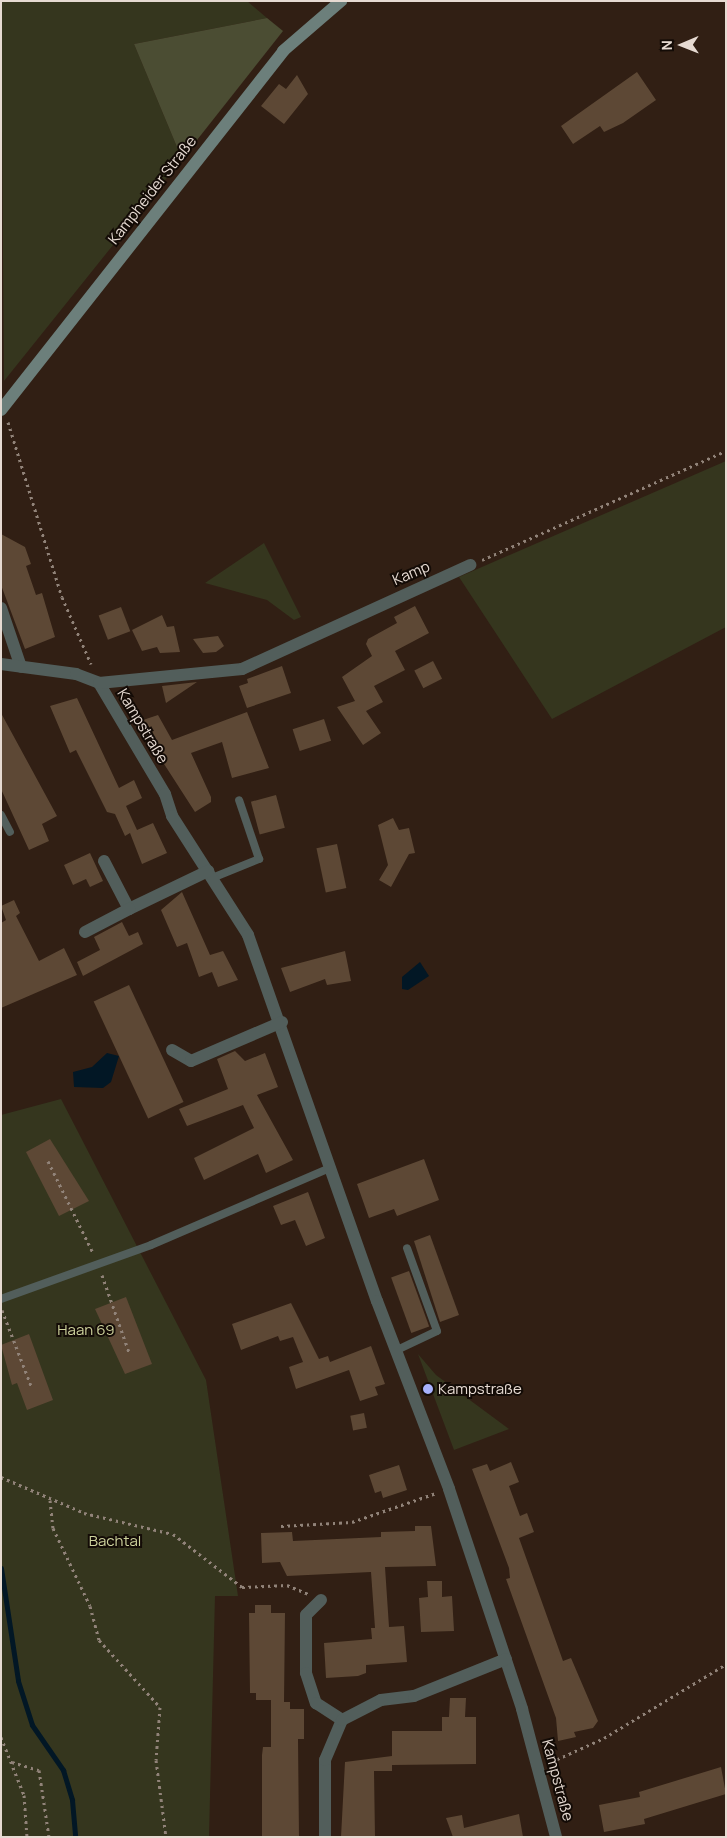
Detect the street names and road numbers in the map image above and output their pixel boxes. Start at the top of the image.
street label: Kampheider Straße [104,132,200,248]
street label: Kamp [390,557,432,589]
street label: Kampstraße [114,685,172,767]
street label: Kampstraße [538,1737,578,1823]

